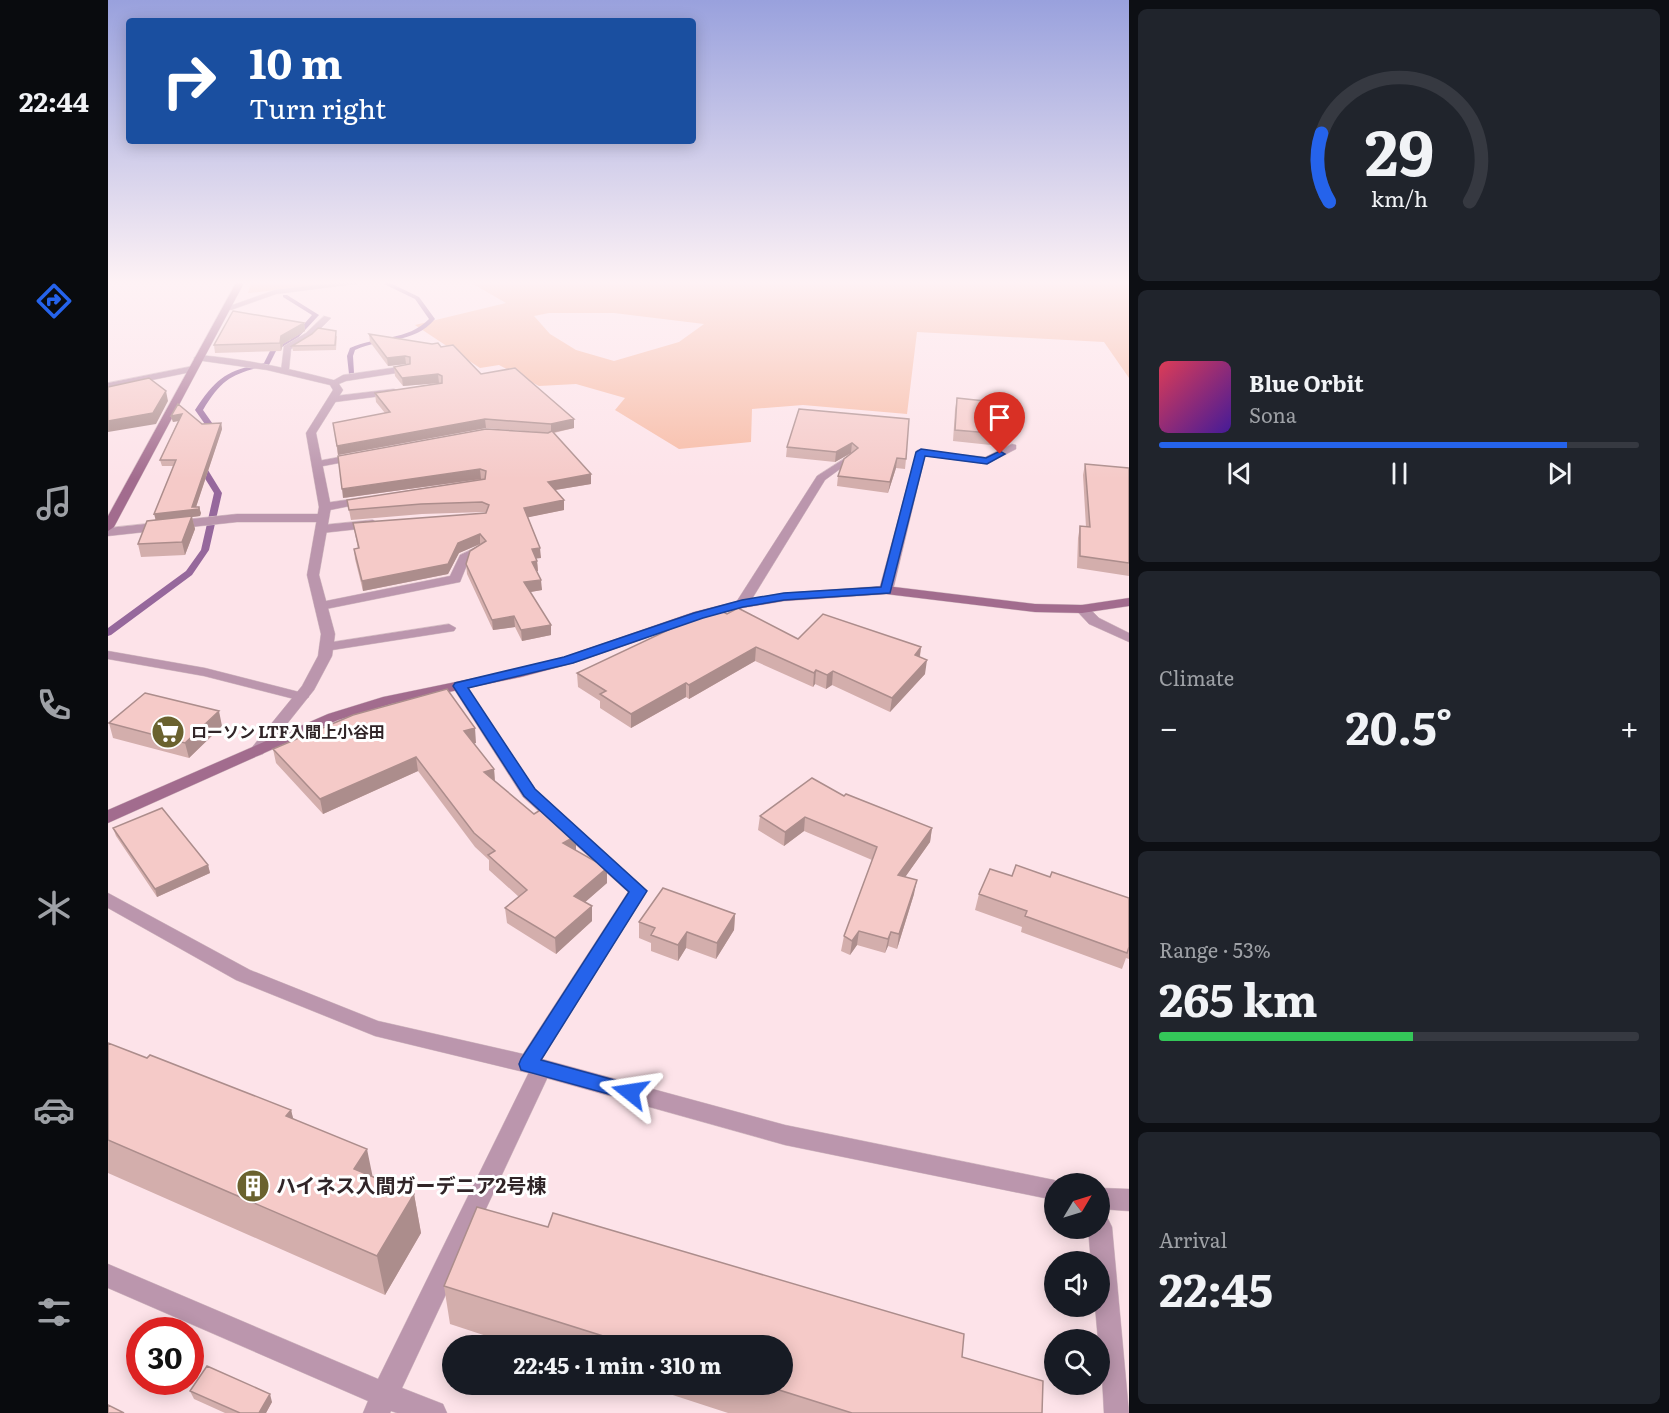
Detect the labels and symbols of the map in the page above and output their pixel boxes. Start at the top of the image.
pin [974,392,1025,454]
supermarket icon: ローソン LTF入間上小谷田 [150,714,186,750]
place label: ローソン LTF入間上小谷田 [191,719,385,743]
position arrow [598,1060,662,1124]
building icon: ハイネス入間ガーデニア2号棟 [235,1168,271,1204]
place label: ハイネス入間ガーデニア2号棟 [276,1169,546,1199]
north arrow [1044,1173,1110,1239]
speed limit sign: 30 [126,1317,204,1395]

